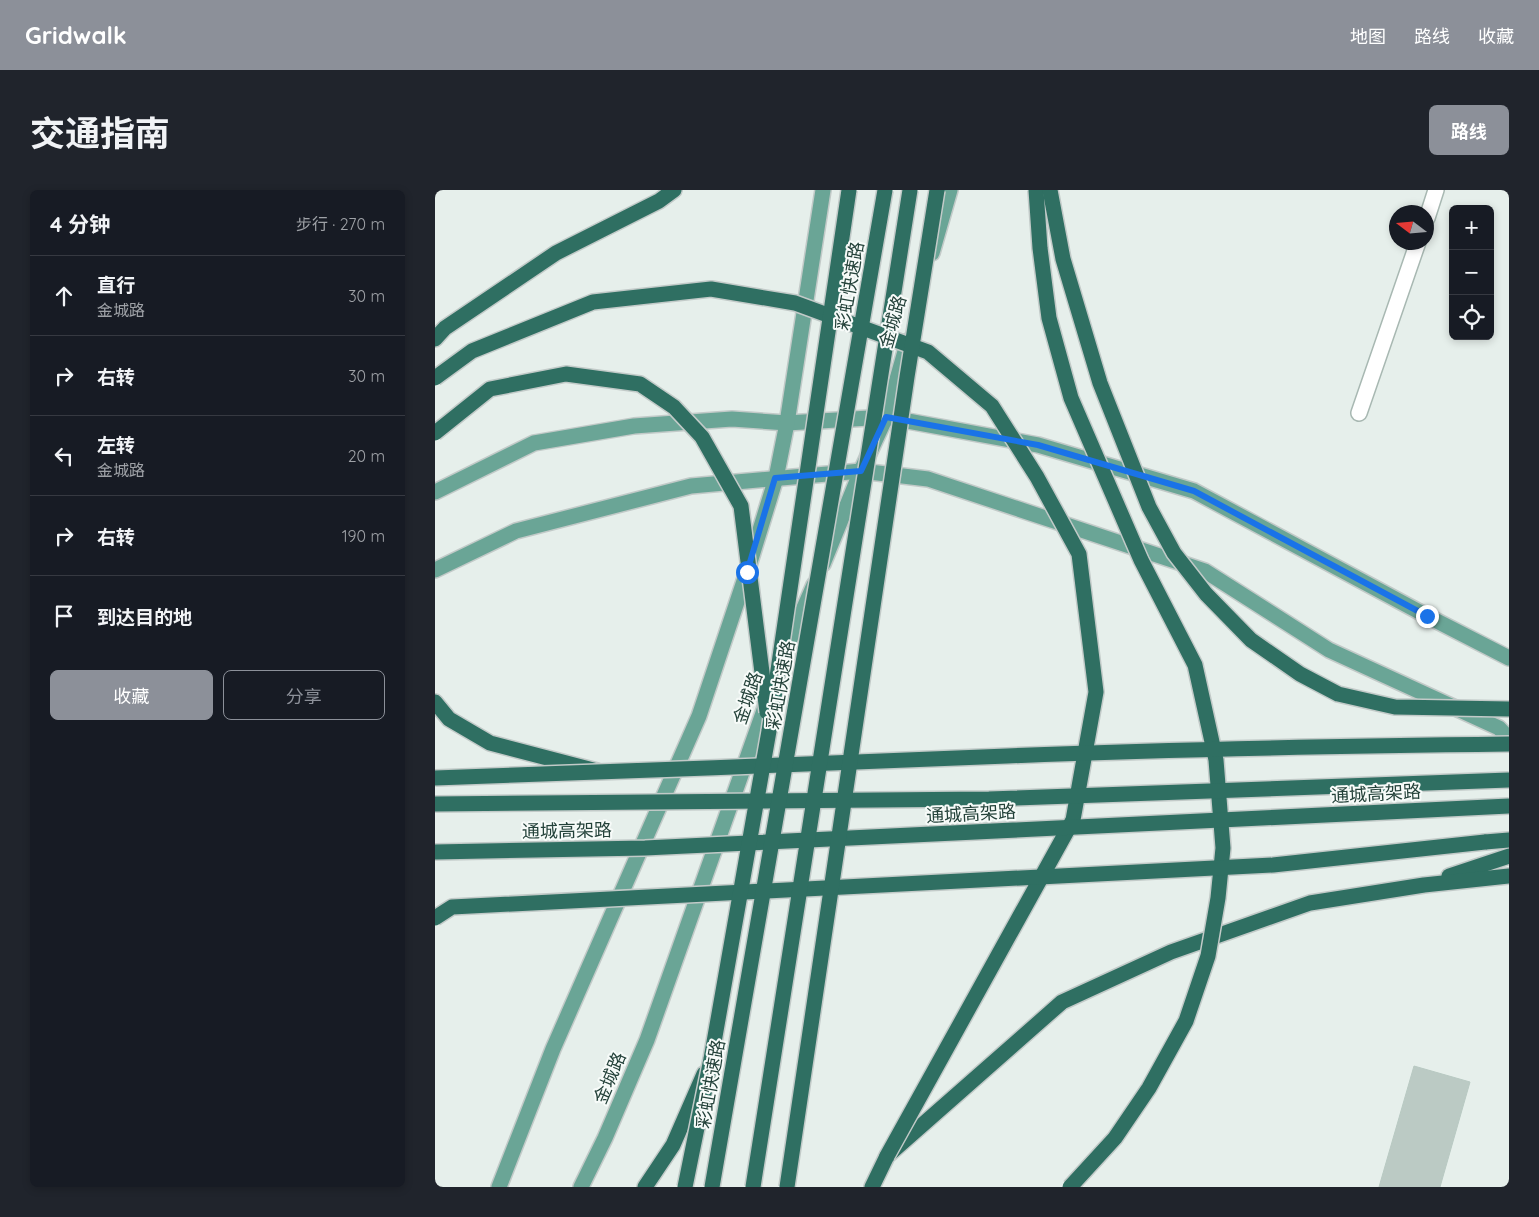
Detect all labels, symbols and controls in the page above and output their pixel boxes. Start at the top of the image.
text: Gridwalk [25,20,127,50]
text: 地图 [1350,25,1386,48]
text: 路线 [1414,25,1450,48]
text: 收藏 [1478,25,1514,48]
button: 路线 [1429,105,1509,155]
text: 交通指南 [30,111,170,155]
north arrow [1389,205,1434,250]
map controls [1449,205,1494,340]
button: + [1449,205,1494,250]
text: 4 分钟 [50,211,110,237]
text: 步行 · 270 m [296,214,385,234]
street label: 彩虹快速路 [830,240,869,332]
button: − [1449,250,1494,295]
text: 直行 [97,273,135,297]
icon: ahead [50,282,78,310]
text: 30 m [348,286,385,306]
street label: 金城路 [874,293,911,351]
button: locate [1449,295,1494,340]
text: 金城路 [97,300,145,320]
icon: right [50,362,78,390]
text: 右转 [97,365,135,389]
text: 30 m [348,366,385,386]
text: 左转 [97,433,135,457]
icon: left [50,442,78,470]
text: 20 m [348,446,385,466]
text: 金城路 [97,460,145,480]
icon: right [50,522,78,550]
text: 右转 [97,525,135,549]
text: 190 m [342,526,385,546]
route start [736,561,759,584]
icon: arrive [50,602,78,630]
text: 到达目的地 [97,605,192,629]
route end [1416,605,1439,628]
street label: 彩虹快速路 [761,639,800,731]
street label: 金城路 [728,669,767,727]
button: 收藏 [50,670,213,720]
button: 分享 [223,670,385,720]
street label: 通城高架路 [1330,780,1422,807]
street label: 通城高架路 [925,800,1017,827]
street label: 通城高架路 [522,818,612,843]
street label: 彩虹快速路 [691,1038,730,1130]
street label: 金城路 [588,1048,631,1107]

